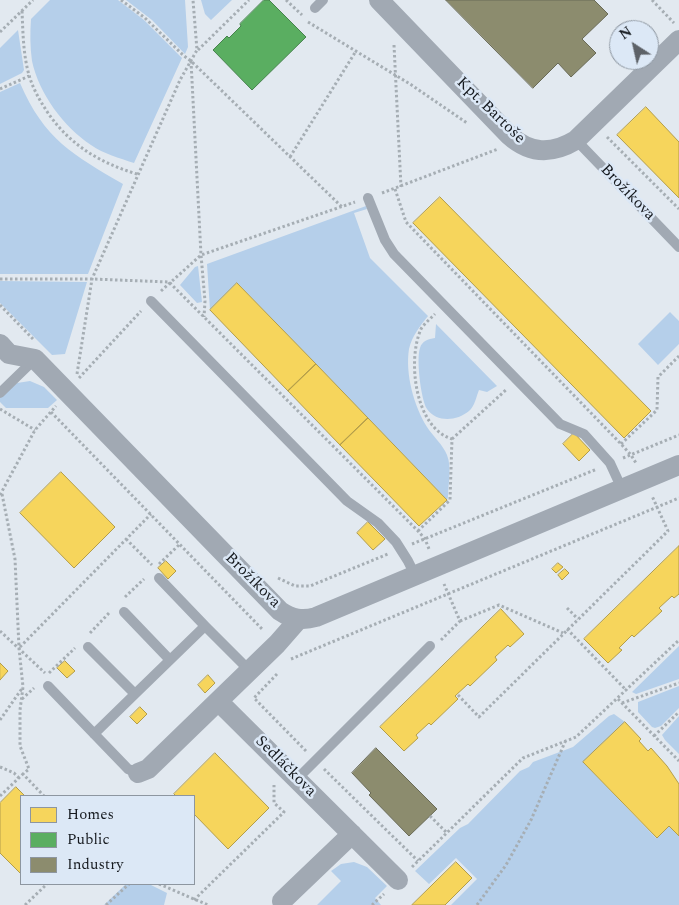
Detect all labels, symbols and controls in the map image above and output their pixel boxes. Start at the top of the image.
north arrow [609,20,659,70]
text: N [615,21,636,45]
street label: Kpt. Bartoše [452,74,528,148]
street label: Brožíkova [595,161,659,225]
street label: Brožíkova [220,549,284,613]
street label: Sedláčkova [250,732,320,802]
legend [20,795,195,885]
text: Homes [67,803,114,826]
text: Public [67,828,110,851]
text: Industry [67,853,123,876]

